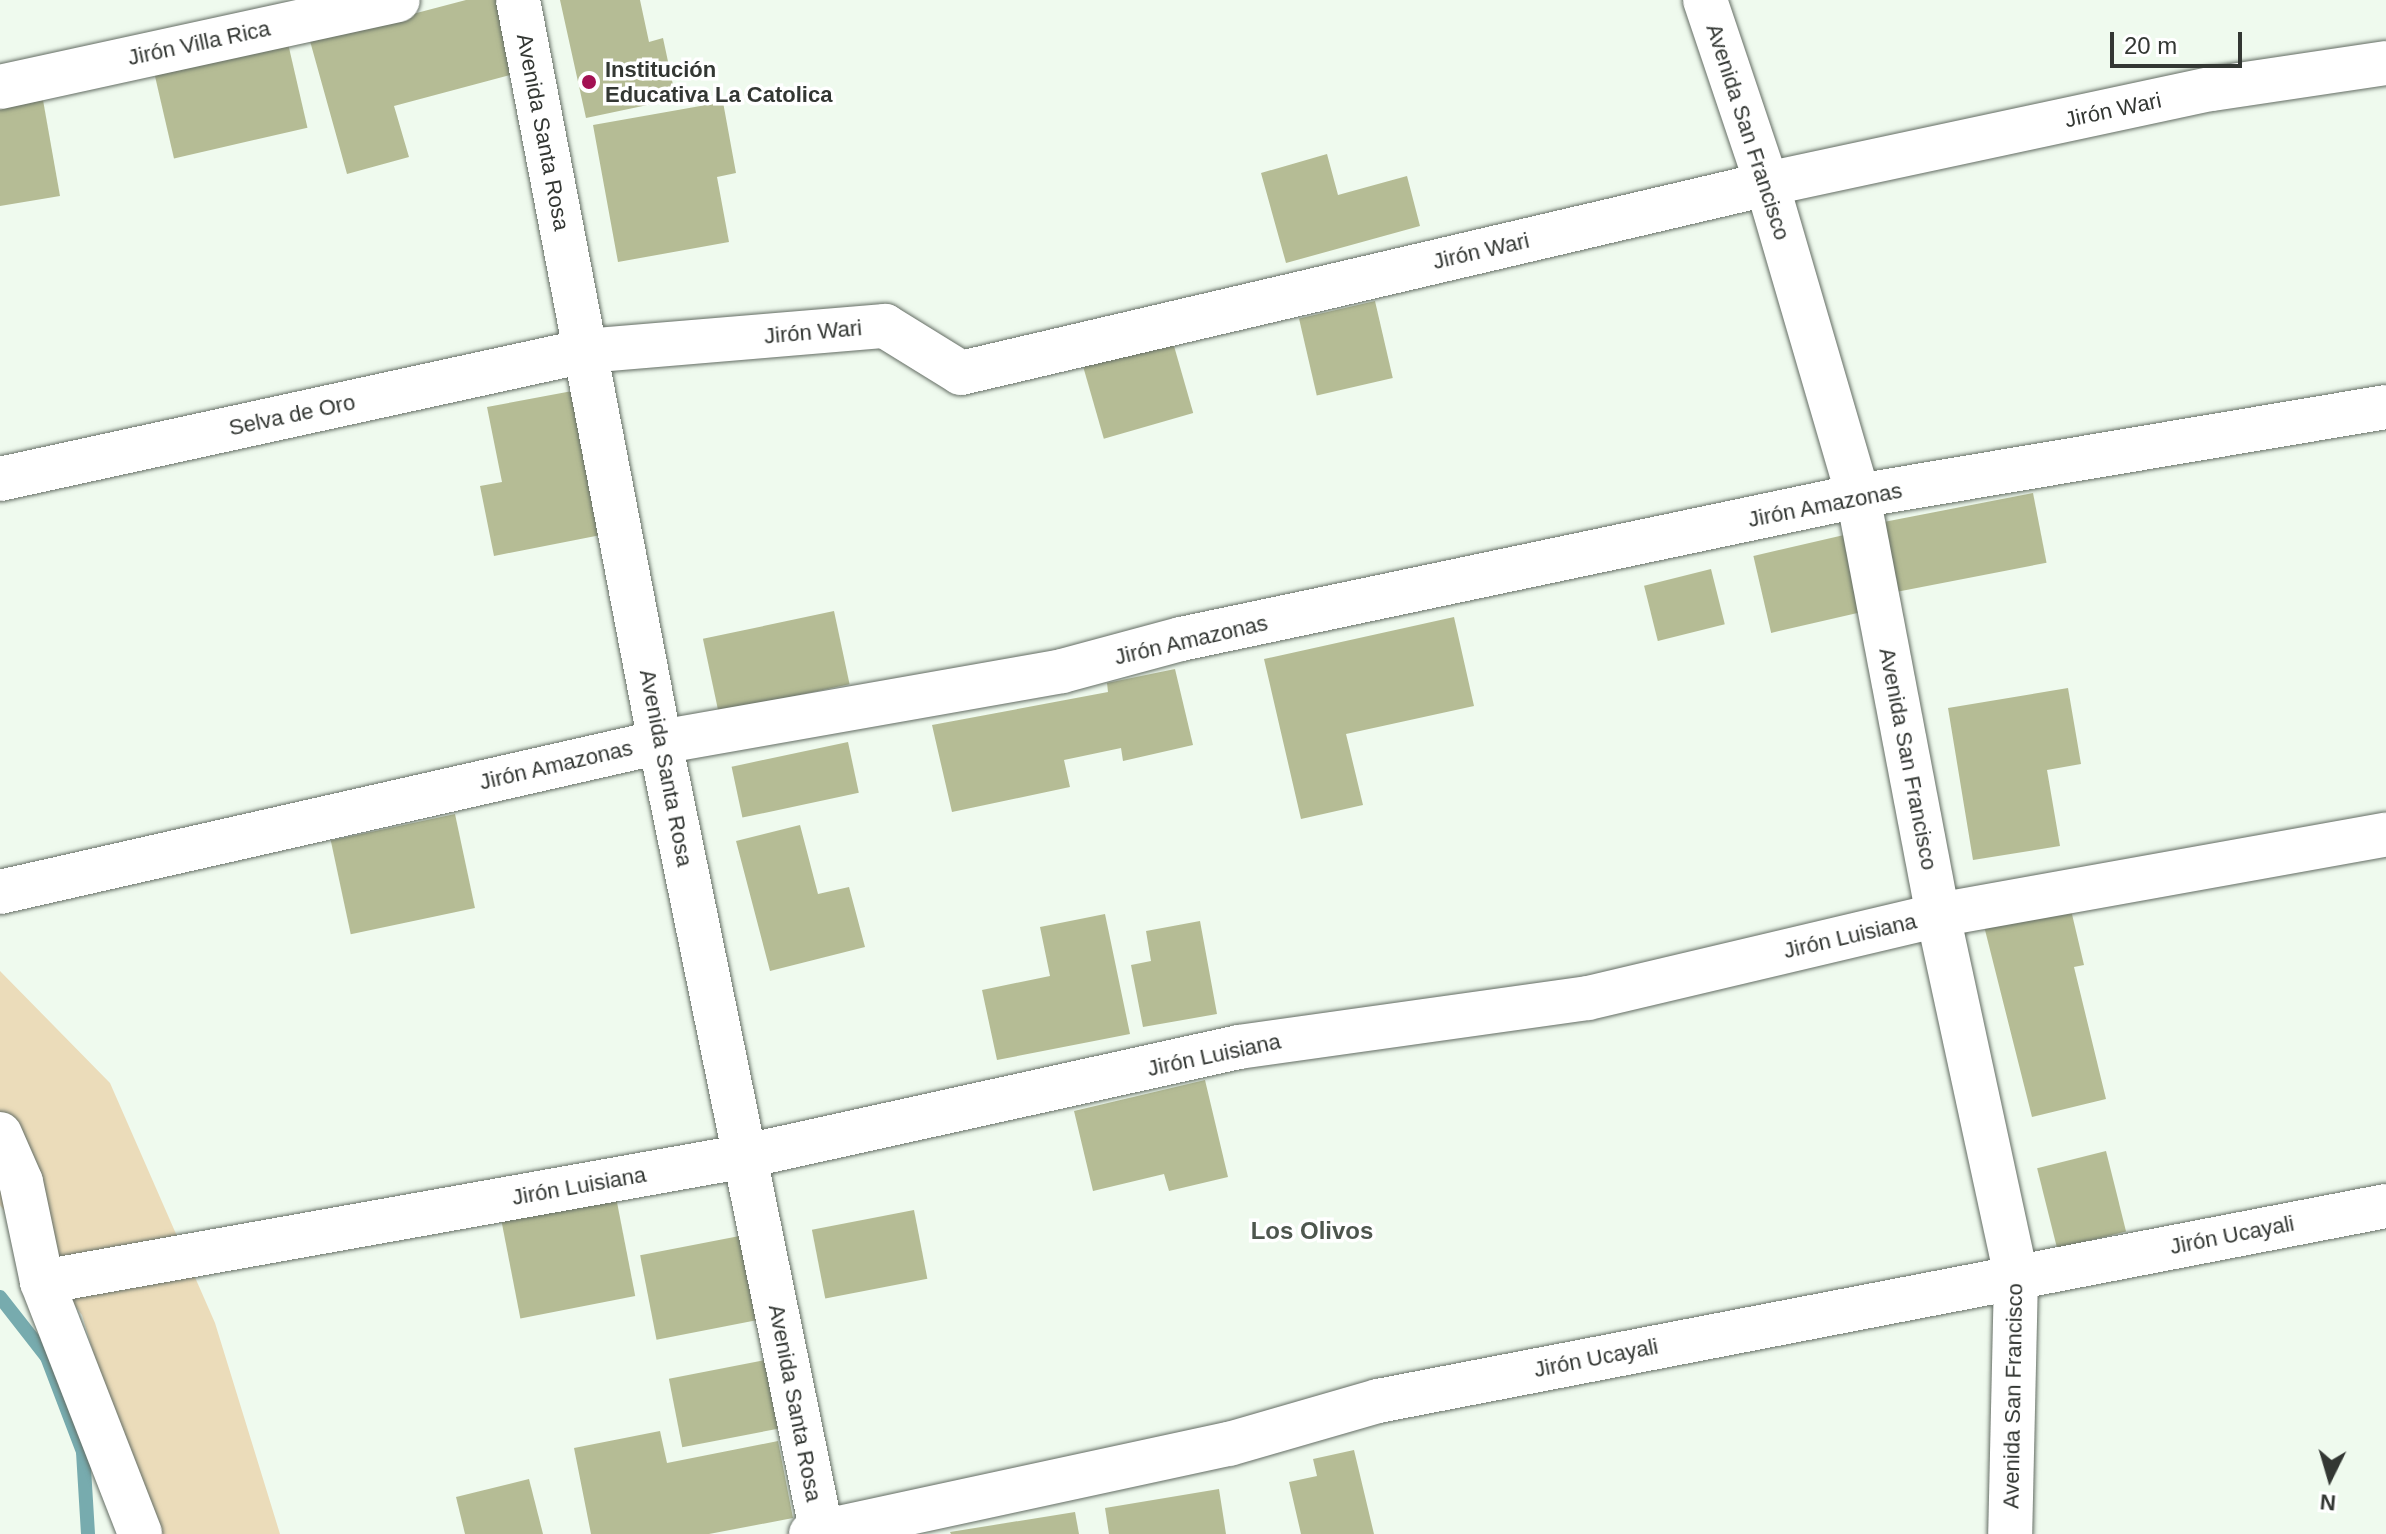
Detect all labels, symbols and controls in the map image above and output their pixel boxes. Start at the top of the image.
street label: Jirón Villa Rica [125,15,273,71]
scale bar [2114,16,2246,66]
street label: Avenida San Francisco [1701,21,1795,243]
street label: Avenida Santa Rosa [511,31,575,233]
text: 20 m [2124,32,2177,59]
place label: Institución Educativa La Catolica [605,56,832,108]
marker: Institución Educativa La Catolica [580,73,598,91]
street label: Jirón Wari [2062,87,2164,133]
street label: Jirón Wari [1430,227,1532,275]
street label: Jirón Wari [763,315,863,349]
street label: Selva de Oro [226,389,358,441]
street label: Jirón Amazonas [1745,477,1905,533]
street label: Jirón Amazonas [1111,609,1271,671]
street label: Avenida San Francisco [1873,646,1943,872]
street label: Avenida Santa Rosa [634,667,698,869]
street label: Jirón Amazonas [476,734,636,796]
street label: Jirón Luisiana [1781,908,1919,964]
street label: Jirón Luisiana [1145,1028,1283,1082]
street label: Jirón Luisiana [510,1161,648,1211]
street label: Jirón Ucayali [2168,1210,2296,1260]
district label: Los Olivos [1251,1217,1373,1245]
street label: Avenida San Francisco [1998,1283,2028,1509]
street label: Avenida Santa Rosa [763,1302,827,1504]
street label: Jirón Ucayali [1532,1333,1660,1383]
north arrow [2290,1438,2370,1518]
text: N [2319,1489,2337,1516]

